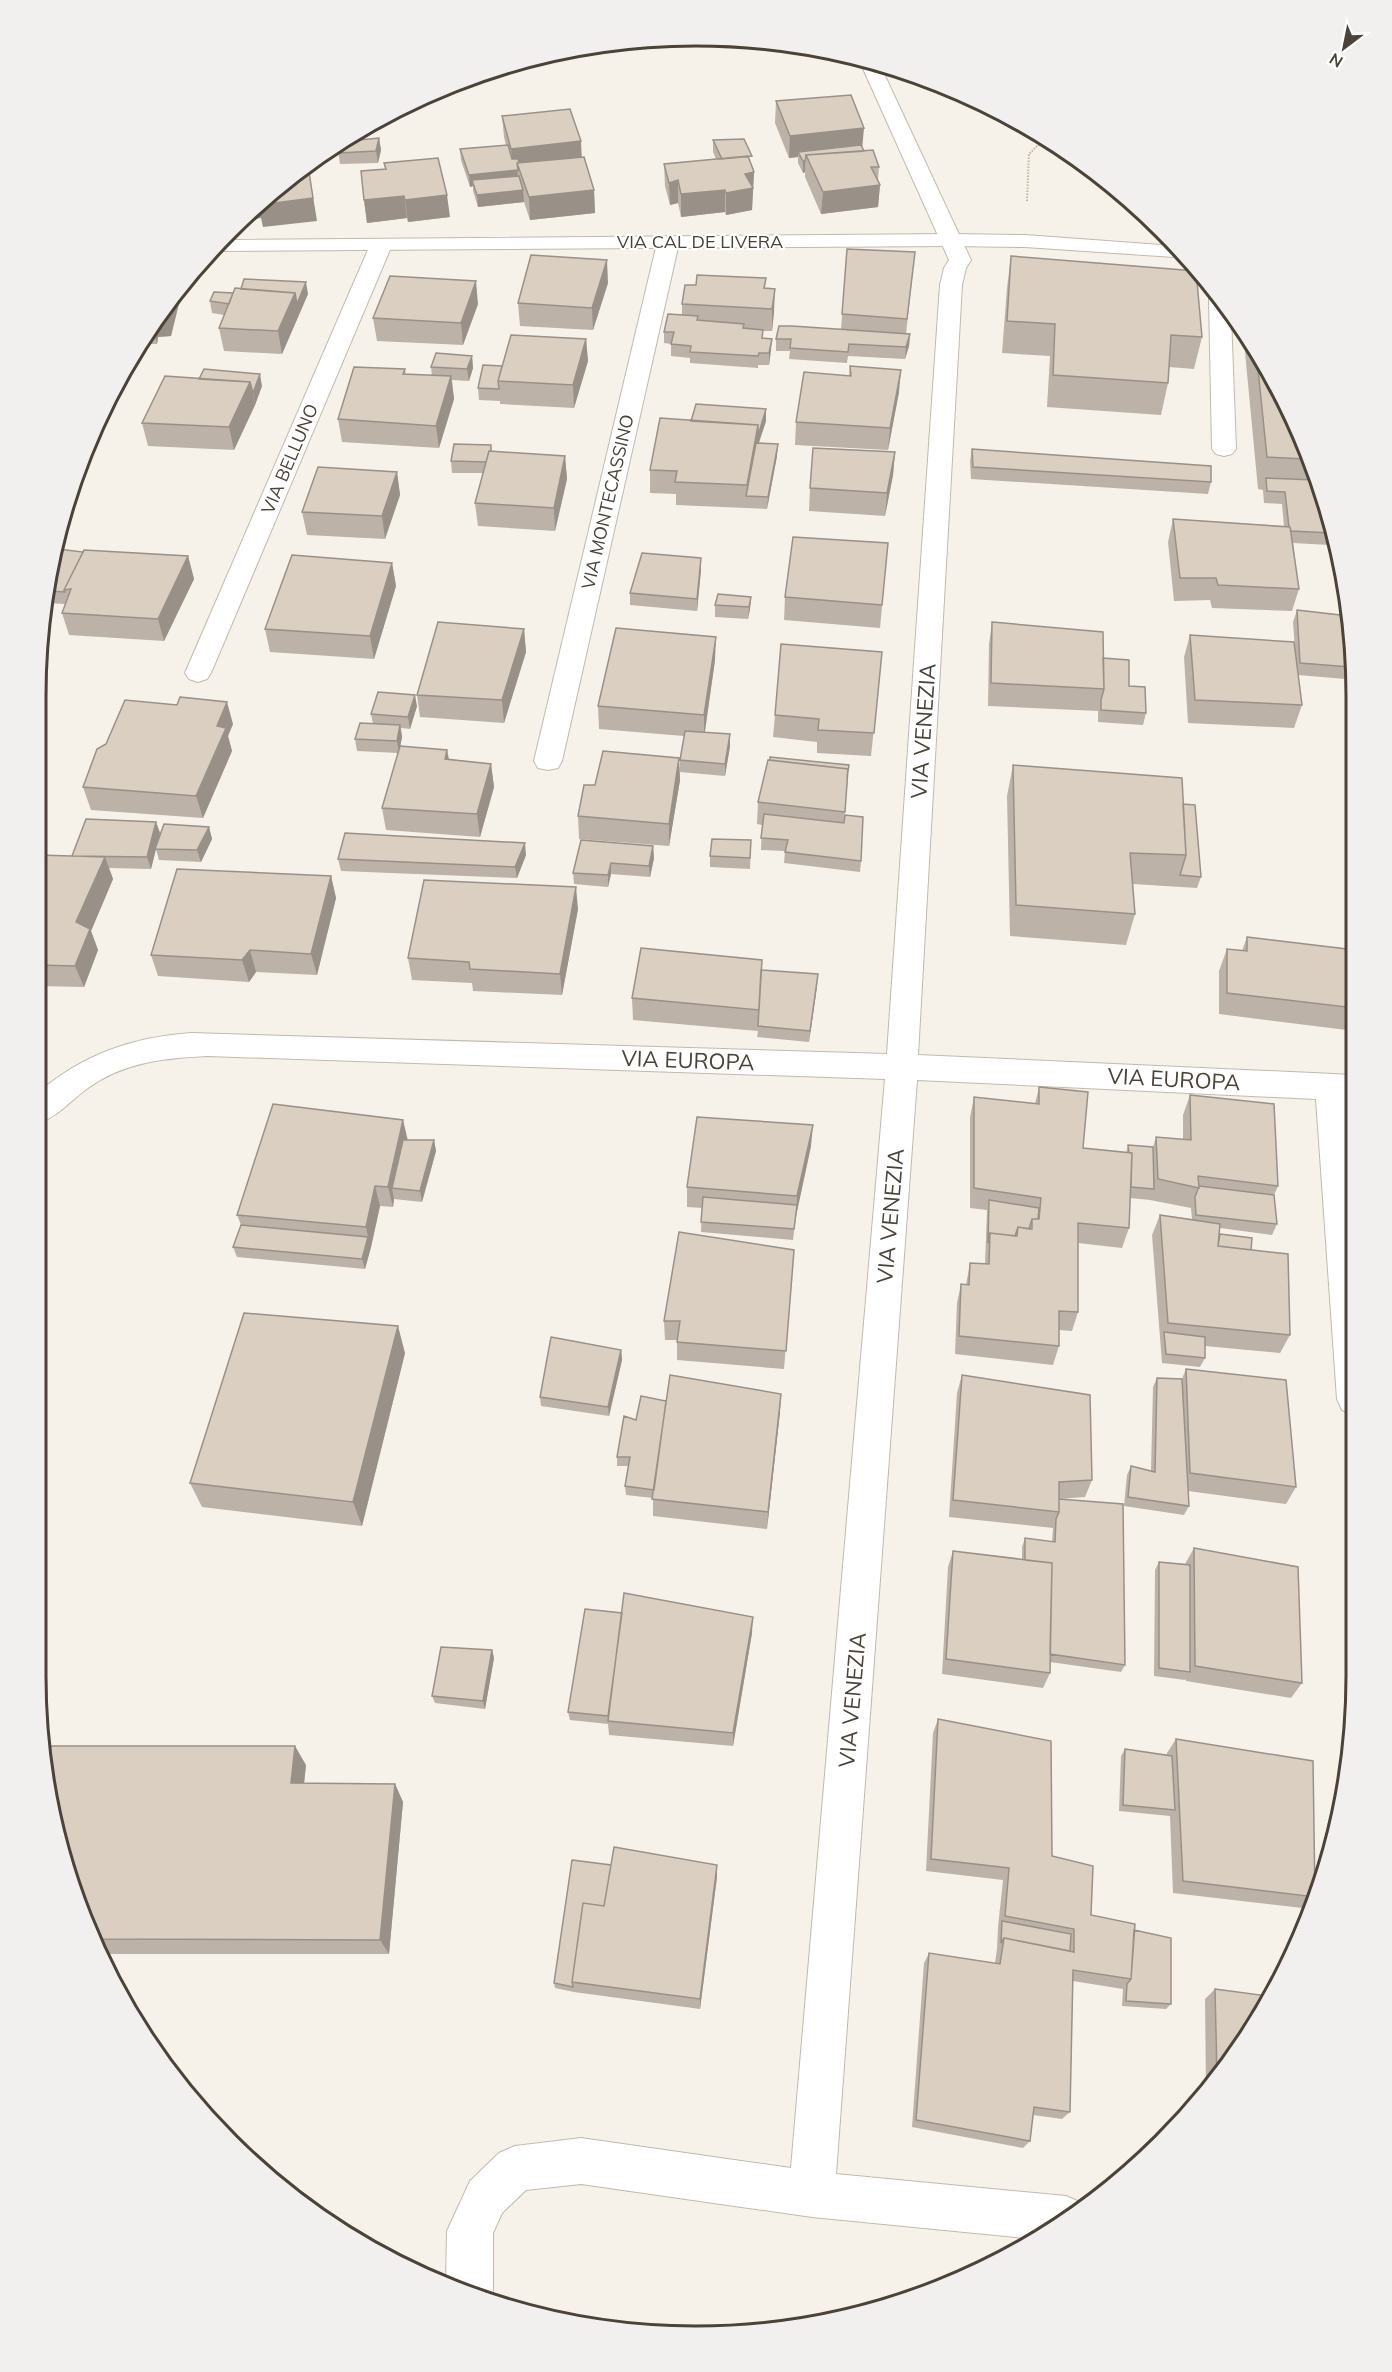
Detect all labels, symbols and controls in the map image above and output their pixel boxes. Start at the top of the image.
north arrow [1314,18,1374,78]
text: N [1326,49,1346,72]
street label: VIA CAL DE LIVERA [617,230,783,253]
street label: VIA BELLUNO [256,400,323,517]
street label: VIA MONTECASSINO [576,412,639,592]
street label: VIA VENEZIA [904,662,942,800]
street label: VIA EUROPA [621,1044,755,1076]
street label: VIA EUROPA [1107,1062,1241,1096]
street label: VIA VENEZIA [870,1147,910,1285]
street label: VIA VENEZIA [832,1631,872,1769]

